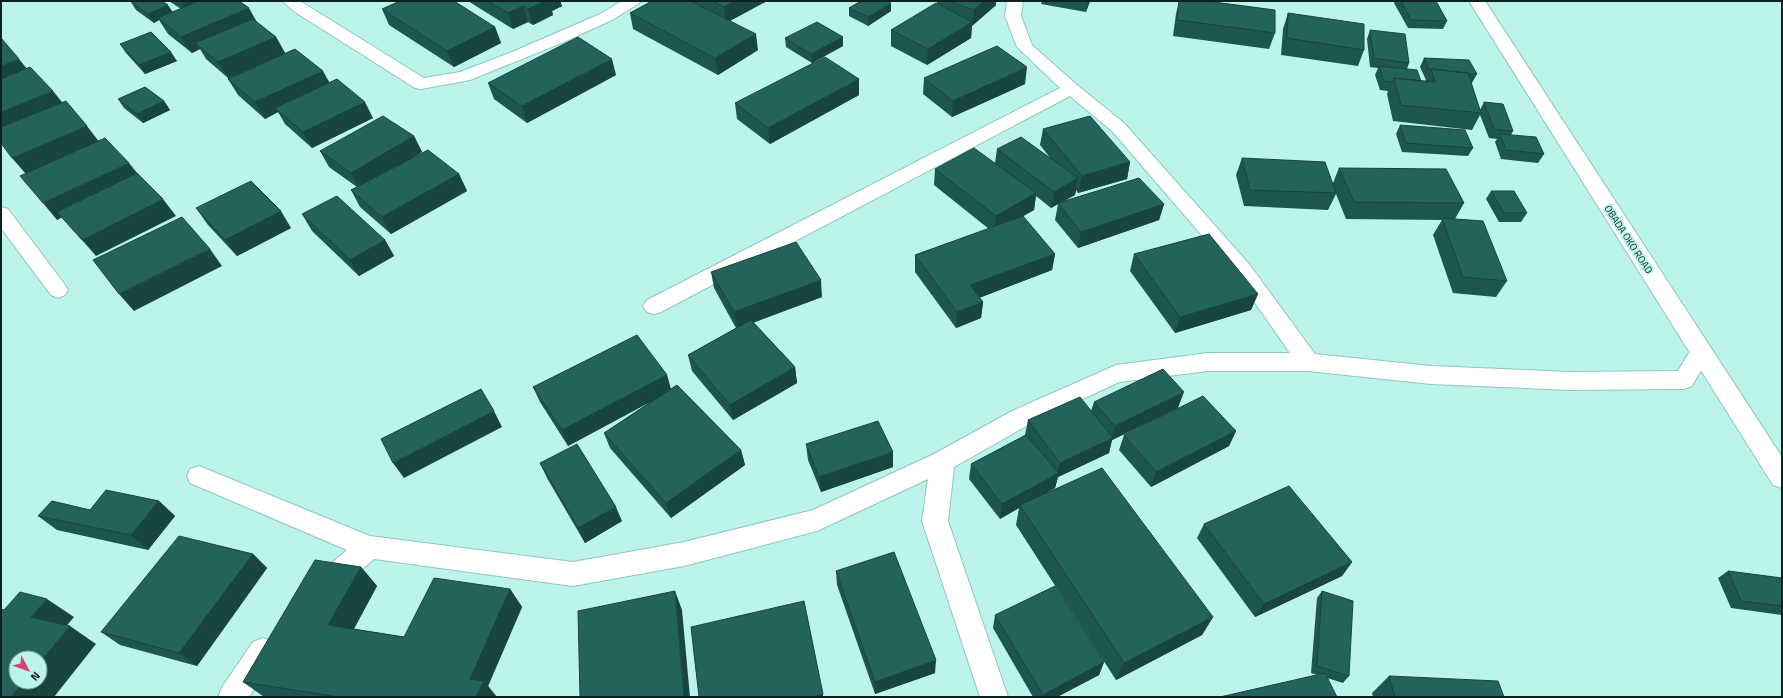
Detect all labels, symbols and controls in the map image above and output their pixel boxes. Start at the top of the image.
street label: OBADA OKO ROAD [1601,202,1656,277]
north arrow [8,650,48,690]
text: N [27,668,44,685]

